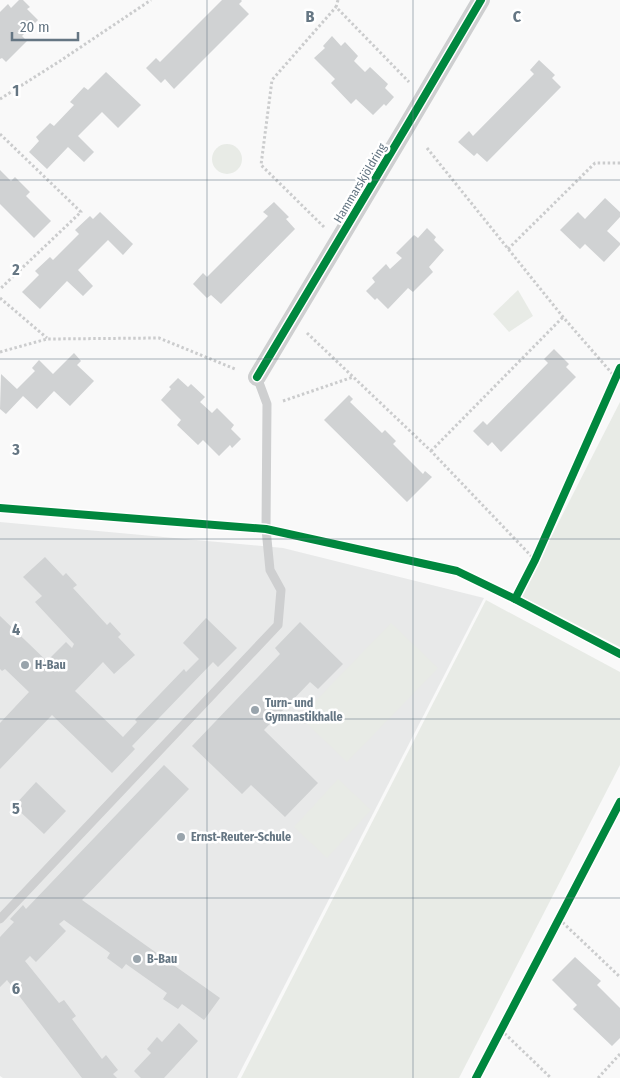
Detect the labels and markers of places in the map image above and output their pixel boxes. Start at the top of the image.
place label: H-Bau [35,658,66,672]
marker: H-Bau [19,659,31,671]
place label: Turn- und Gymnastikhalle [265,696,343,724]
marker: Turn- und Gymnastikhalle [249,704,261,716]
place label: Ernst-Reuter-Schule [191,830,291,844]
marker: Ernst-Reuter-Schule [175,831,187,843]
place label: B-Bau [147,952,177,966]
marker: B-Bau [131,953,143,965]

